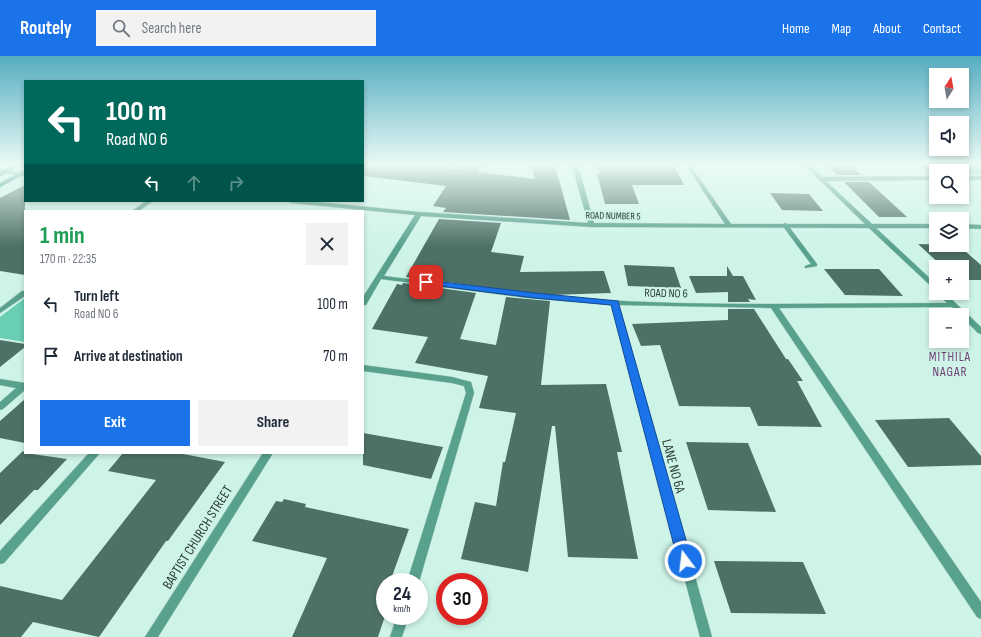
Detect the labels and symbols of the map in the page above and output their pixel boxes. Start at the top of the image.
north arrow [929,68,969,108]
street label: ROAD NUMBER 5 [585,210,641,222]
pin [409,265,443,299]
street label: ROAD NO 6 [644,286,688,301]
district label: MITHILA NAGAR [929,349,971,380]
street label: LANE NO 6A [658,437,689,496]
street label: BAPTIST CHURCH STREET [159,482,236,592]
position arrow [664,540,706,582]
speed limit sign: 30 [436,573,488,625]

